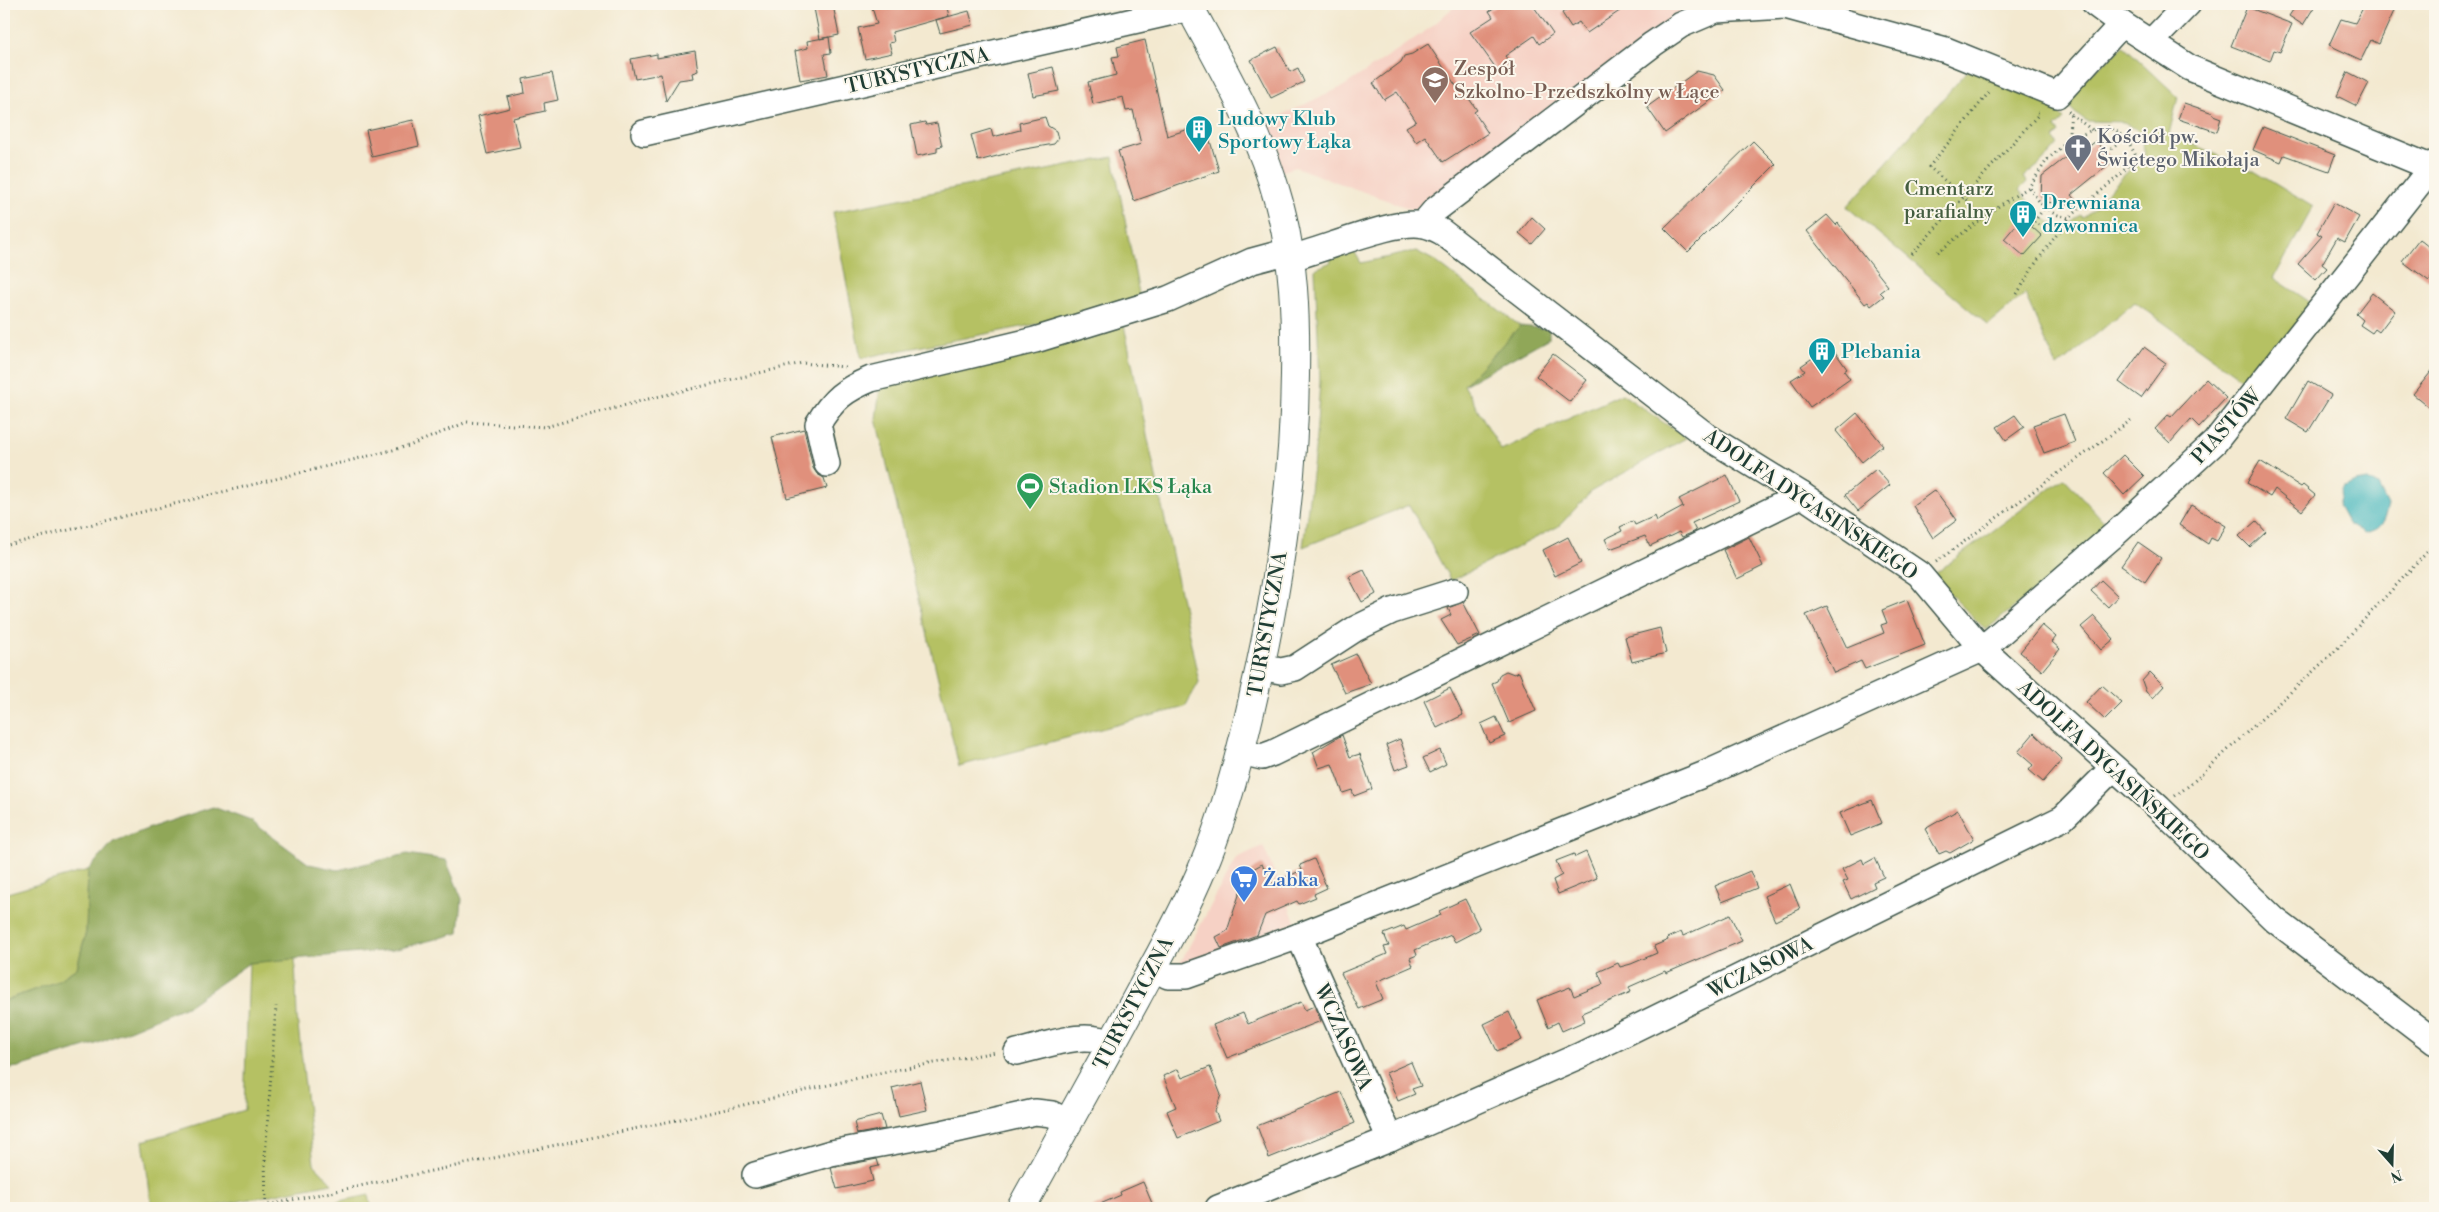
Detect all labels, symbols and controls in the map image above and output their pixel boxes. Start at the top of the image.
street label: TURYSTYCZNA [843,42,993,100]
place label: Zespół Szkolno-Przedszkolny w Łące [1454,57,1720,105]
school or university icon: Zespół Szkolno-Przedszkolny w Łące [1420,65,1450,104]
place label: Ludowy Klub Sportowy Łąka [1218,107,1352,155]
building icon: Ludowy Klub Sportowy Łąka [1184,114,1214,153]
place label: Kościół pw. Świętego Mikołaja [2097,125,2261,173]
church icon: Kościół pw. Świętego Mikołaja [2063,133,2093,172]
park label: Cmentarz parafialny [1904,177,1994,225]
place label: Drewniana dzwonnica [2042,191,2141,239]
building icon: Drewniana dzwonnica [2008,199,2038,238]
building icon: Plebania [1807,336,1837,375]
place label: Plebania [1841,340,1922,365]
street label: PIASTÓW [2186,383,2268,470]
street label: ADOLFA DYGASIŃSKIEGO [1697,423,1923,586]
sports icon: Stadion LKS Łąka [1015,471,1045,510]
place label: Stadion LKS Łąka [1049,475,1213,500]
street label: TURYSTYCZNA [1243,548,1294,699]
street label: ADOLFA DYGASIŃSKIEGO [2011,674,2215,867]
supermarket icon: Żabka [1229,864,1259,903]
place label: Żabka [1263,867,1320,893]
street label: TURYSTYCZNA [1089,932,1181,1075]
street label: WCZASOWA [1703,932,1818,1005]
street label: WCZASOWA [1308,980,1378,1096]
north arrow [2366,1140,2416,1190]
text: N [2388,1165,2404,1186]

